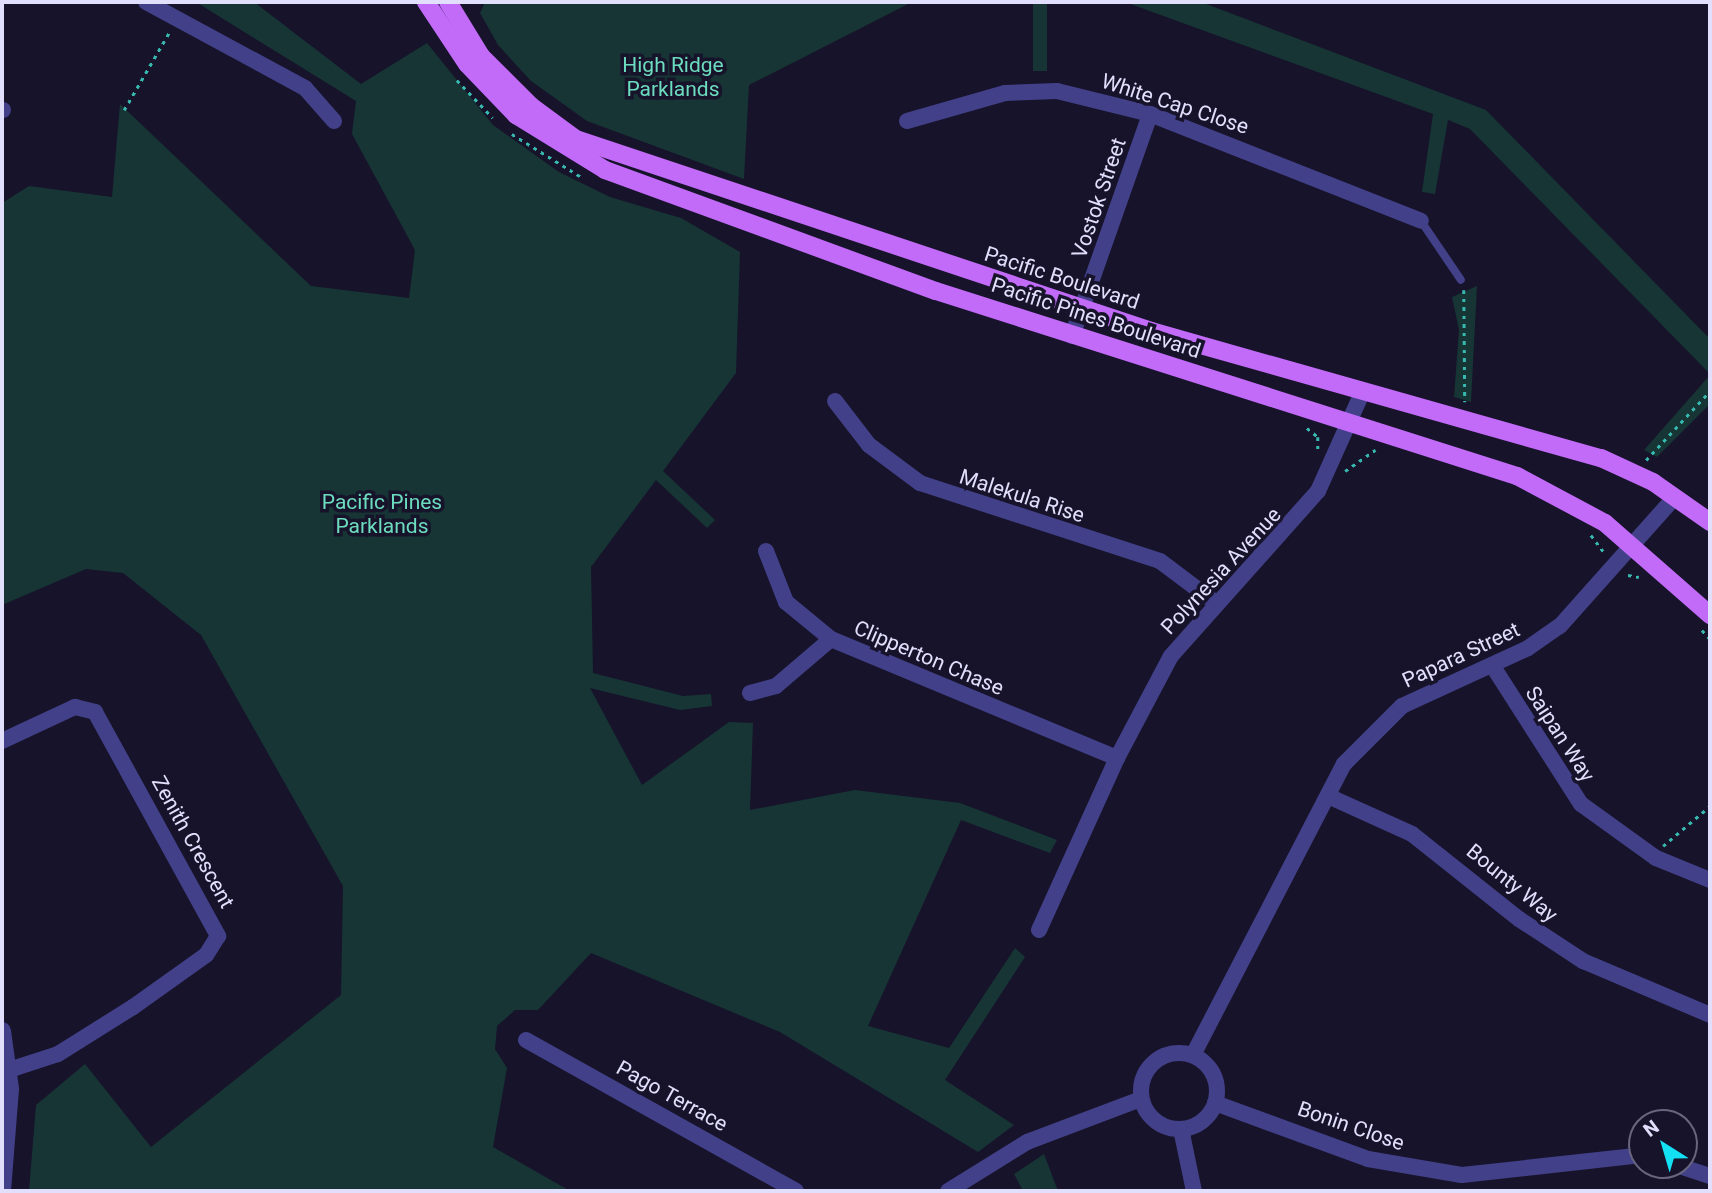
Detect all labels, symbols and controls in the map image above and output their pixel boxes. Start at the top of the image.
park label: High Ridge Parklands [622,52,724,102]
street label: White Cap Close [1098,68,1252,140]
street label: Vostok Street [1067,135,1131,261]
street label: Pacific Boulevard [981,241,1143,315]
street label: Pacific Pines Boulevard [988,272,1204,364]
street label: Malekula Rise [956,464,1088,528]
park label: Pacific Pines Parklands [322,489,442,539]
street label: Polynesia Avenue [1156,502,1286,640]
street label: Clipperton Chase [850,615,1008,701]
street label: Papara Street [1398,617,1524,693]
street label: Saipan Way [1520,682,1600,786]
street label: Zenith Crescent [146,772,240,912]
street label: Bounty Way [1461,839,1563,927]
street label: Pago Terrace [612,1055,732,1137]
street label: Bonin Close [1294,1096,1408,1156]
north arrow [1628,1109,1698,1179]
text: N [1639,1115,1664,1142]

